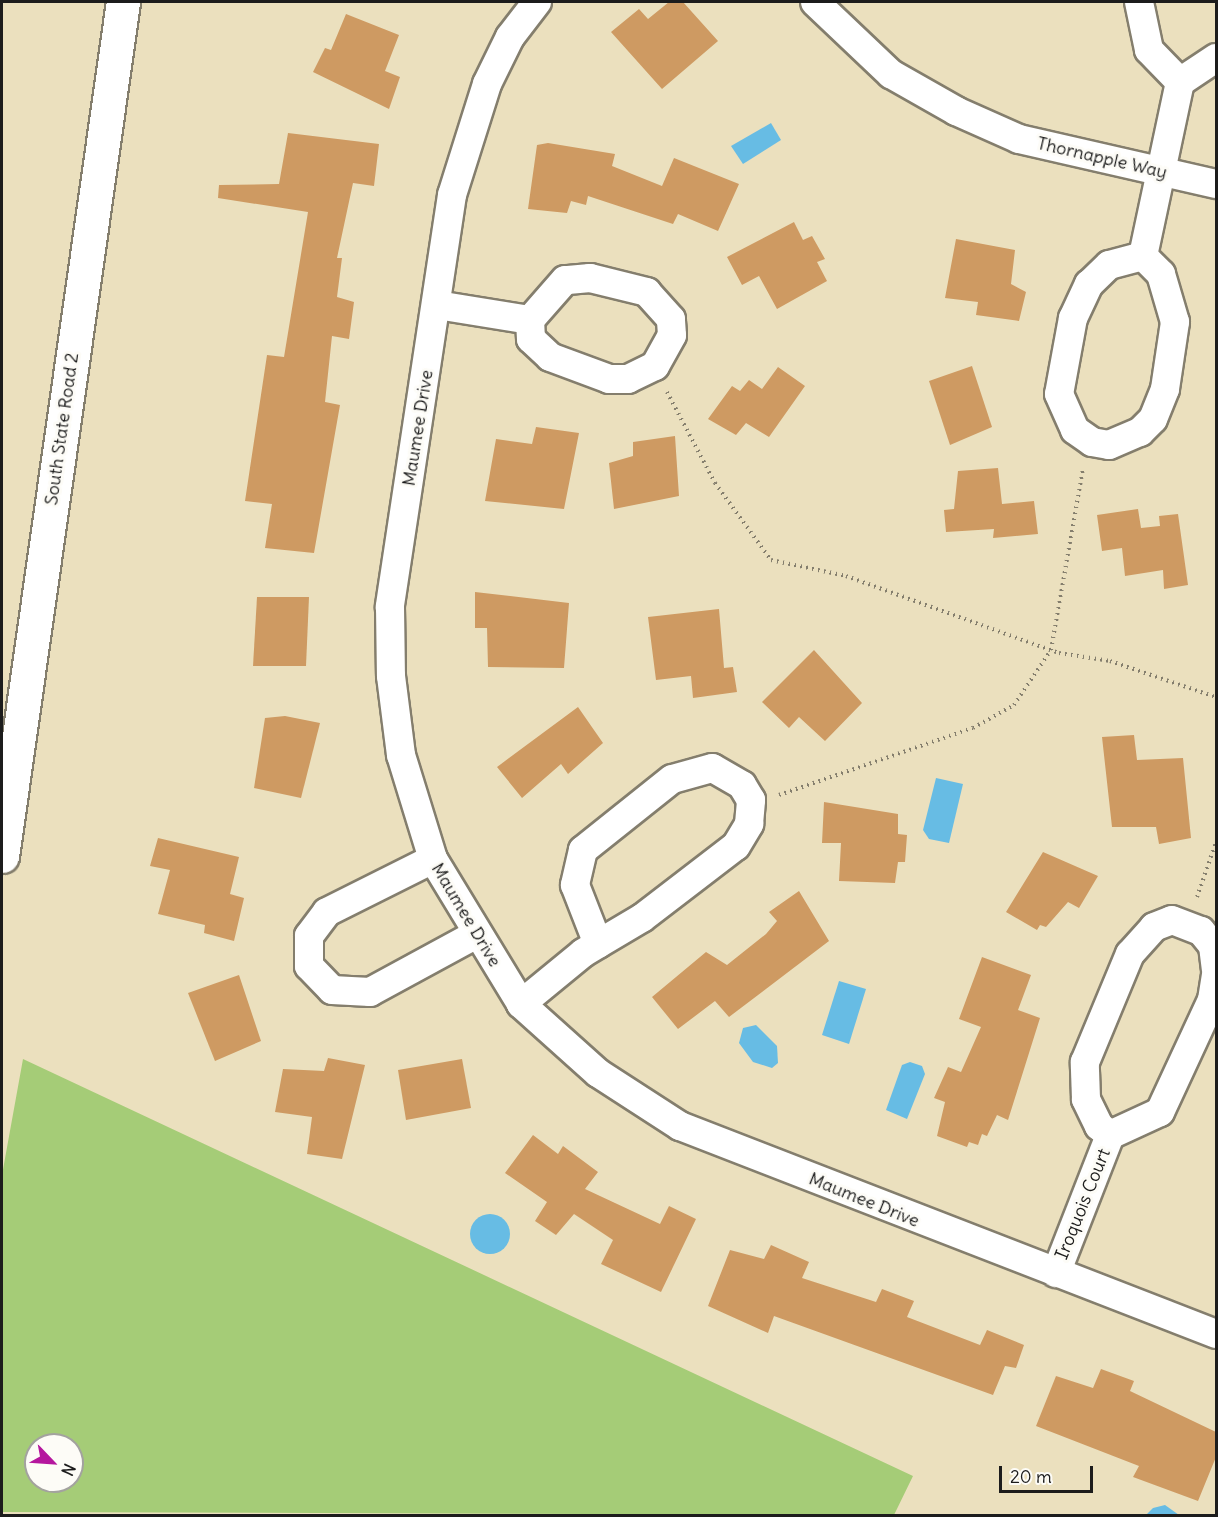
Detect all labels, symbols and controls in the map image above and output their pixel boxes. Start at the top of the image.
street label: Thornapple Way [1035,133,1169,183]
street label: South State Road 2 [41,351,83,507]
street label: Maumee Drive [398,368,438,488]
street label: Maumee Drive [427,859,505,971]
street label: Iroquois Court [1051,1145,1115,1263]
street label: Maumee Drive [806,1168,922,1232]
north arrow [24,1433,84,1493]
scale bar [1002,1454,1096,1492]
text: N [57,1461,80,1479]
text: 20 m [1010,1465,1052,1488]

